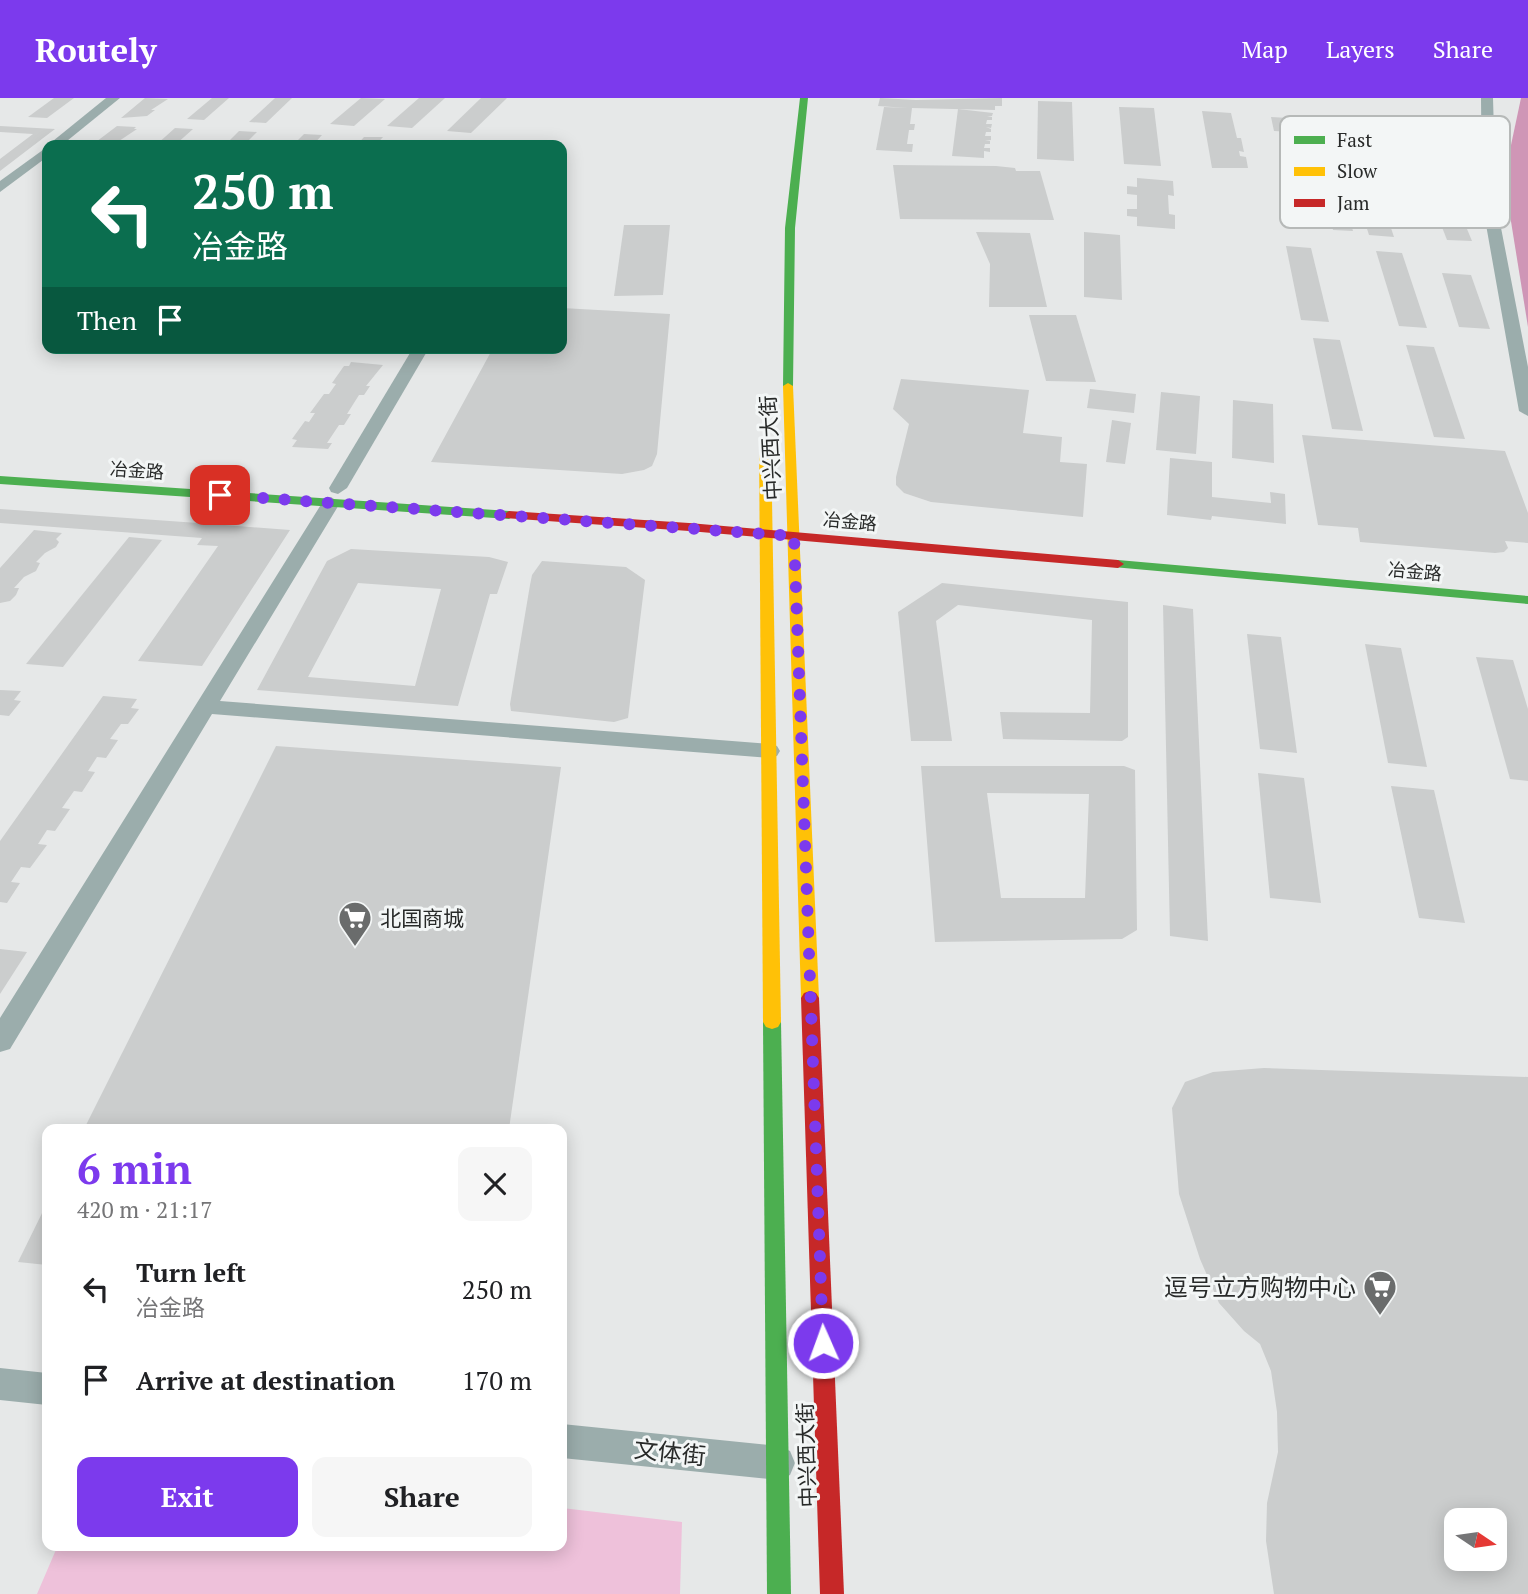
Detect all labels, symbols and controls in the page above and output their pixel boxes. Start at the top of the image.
text: Routely [35,28,157,71]
text: Map [1241,33,1288,65]
text: Layers [1326,33,1395,65]
text: Share [1433,33,1493,65]
legend [1280,116,1510,228]
text: Fast [1337,127,1372,152]
text: 250 m [192,158,334,223]
text: Slow [1337,158,1378,183]
icon: left [77,168,168,259]
text: Jam [1337,190,1370,215]
text: 冶金路 [192,225,288,267]
icon: arrive [151,301,189,339]
text: Then [77,303,137,337]
street label: 中兴西大街 [753,395,787,501]
street label: 冶金路 [109,456,165,484]
pin [190,465,250,525]
icon: arrive [201,476,239,514]
street label: 冶金路 [822,507,878,535]
street label: 冶金路 [1387,557,1443,585]
supermarket icon: 北国商城 [336,899,374,948]
place label: 北国商城 [380,904,464,932]
text: 6 min [77,1140,192,1196]
button: close [458,1147,532,1221]
text: 420 m · 21:17 [77,1194,212,1225]
text: Turn left [136,1255,246,1289]
supermarket icon: 逗号立方购物中心 [1361,1268,1399,1317]
icon: left [77,1270,115,1308]
place label: 逗号立方购物中心 [1164,1271,1356,1303]
text: 250 m [462,1272,532,1306]
text: 冶金路 [136,1292,205,1323]
position arrow [786,1306,860,1380]
icon: arrive [77,1361,115,1399]
text: Arrive at destination [136,1363,395,1397]
text: 170 m [462,1363,532,1397]
street label: 中兴西大街 [790,1402,822,1508]
street label: 文体街 [633,1432,707,1472]
button: Exit [77,1457,298,1537]
button: Share [312,1457,532,1537]
north arrow [1444,1508,1507,1572]
map controls [1444,1508,1507,1571]

